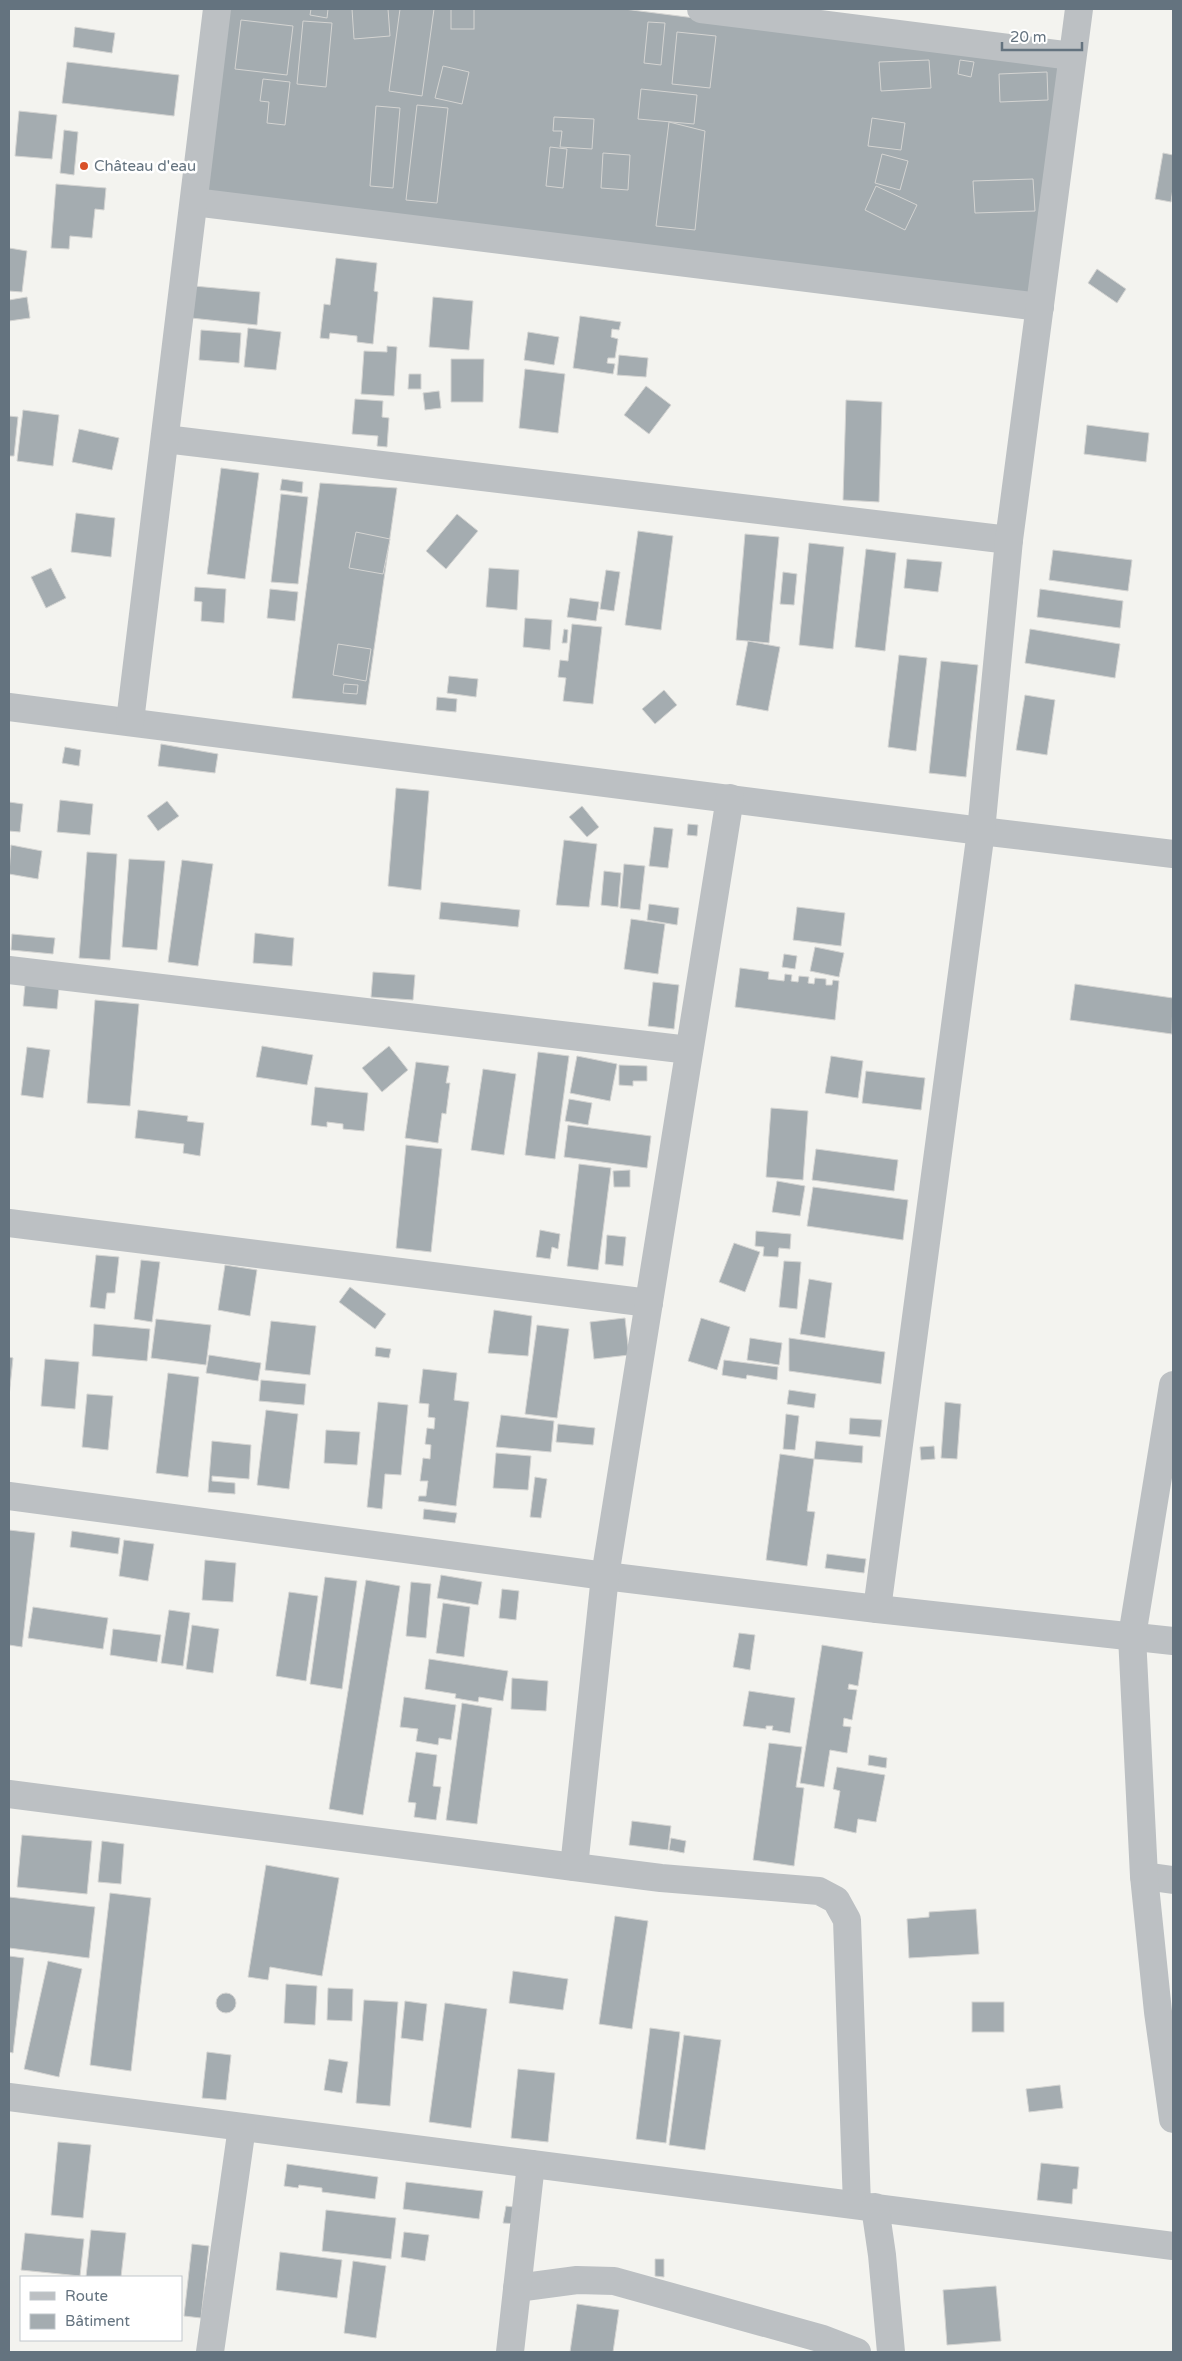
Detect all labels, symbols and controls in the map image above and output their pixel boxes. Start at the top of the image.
scale bar [1002,20,1082,52]
text: 20 m [1010,28,1047,46]
place label: Château d'eau [94,157,196,175]
marker: Château d'eau [78,160,90,172]
legend [20,2276,182,2341]
text: Route [65,2287,108,2305]
text: Bâtiment [65,2312,130,2330]

